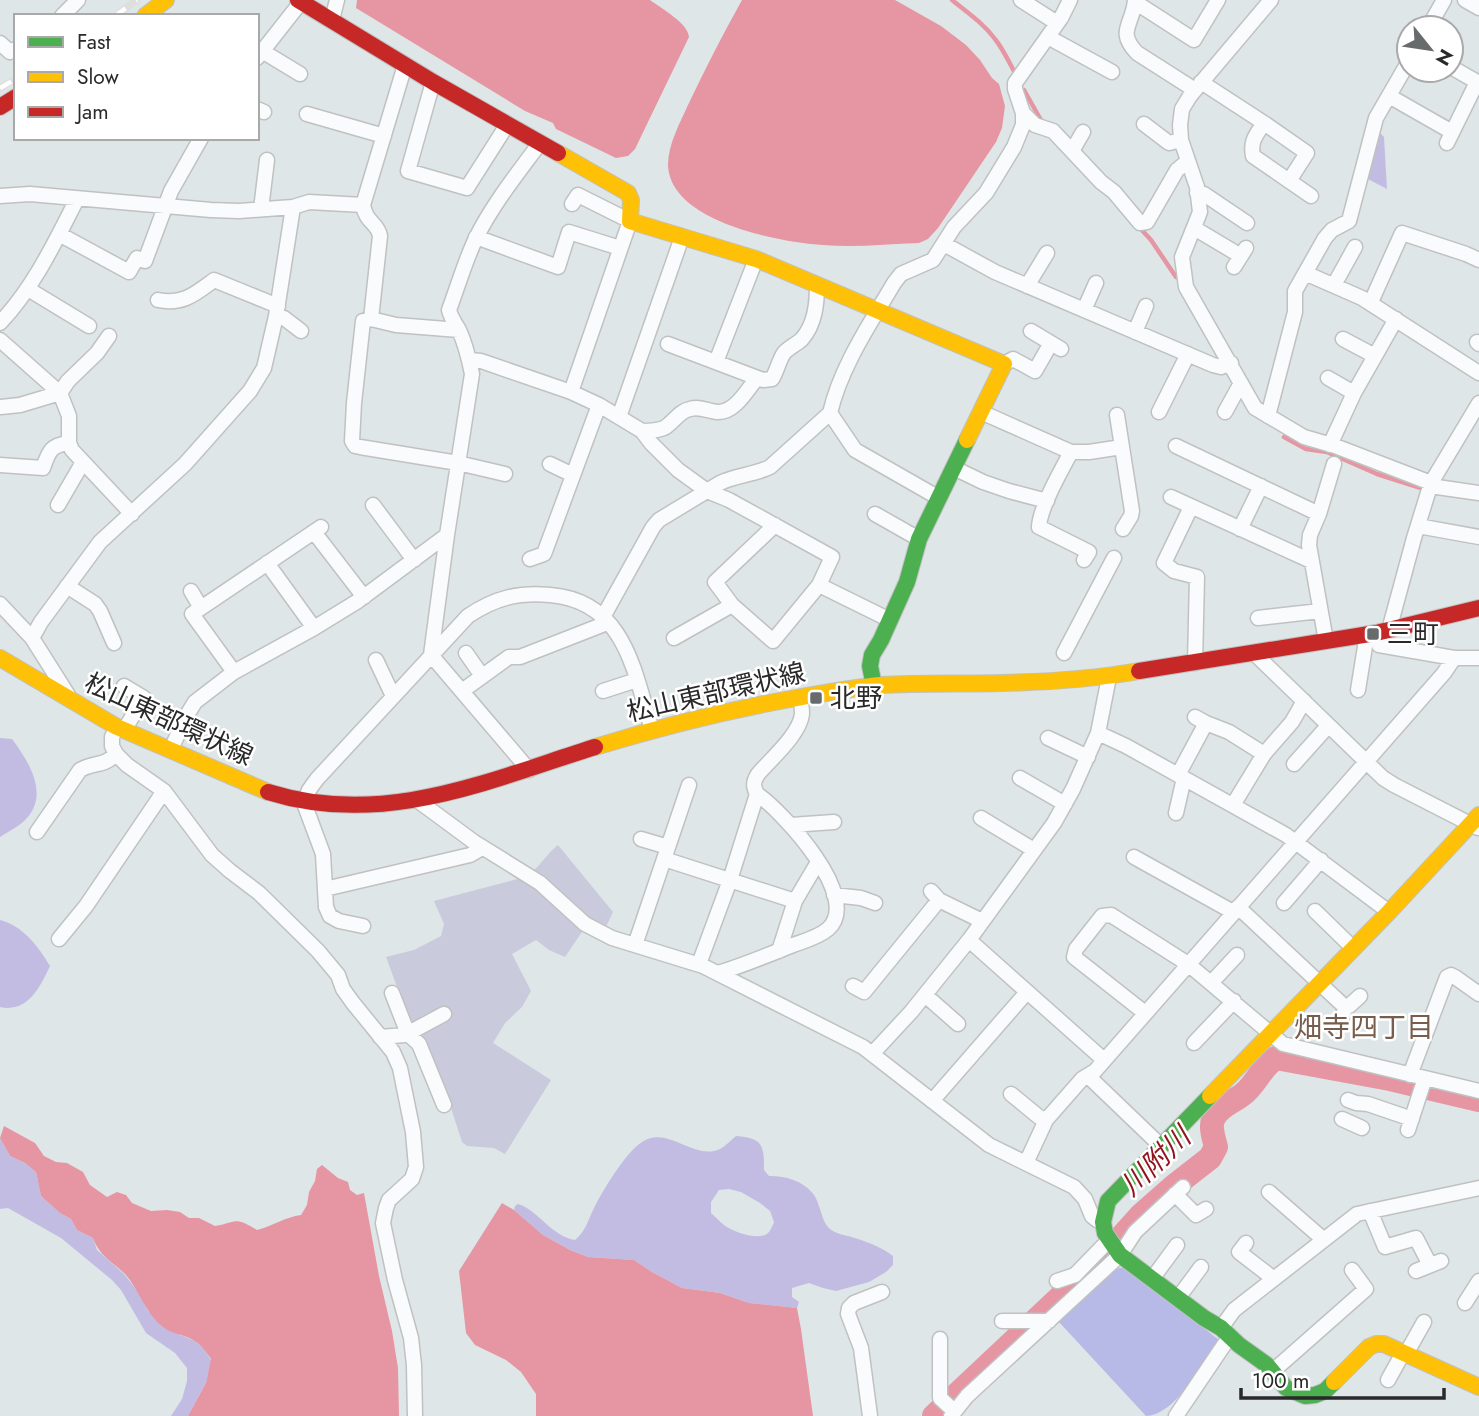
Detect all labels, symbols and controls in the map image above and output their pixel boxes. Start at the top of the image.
legend [14,14,259,140]
north arrow [1395,14,1465,84]
text: Fast [77,27,110,57]
text: N [1429,44,1460,71]
text: Slow [77,62,119,92]
text: Jam [74,97,109,127]
place label: 三町 [1387,615,1439,653]
marker: 三町 [1365,626,1381,642]
street label: 松山東部環状線 [623,653,809,731]
street label: 松山東部環状線 [78,663,260,775]
place label: 北野 [830,679,882,717]
marker: 北野 [808,690,824,706]
district label: 畑寺四丁目 [1294,1007,1434,1048]
water label: 川附川 [1111,1115,1202,1205]
scale bar [1241,1356,1444,1400]
text: 100 m [1252,1366,1309,1396]

